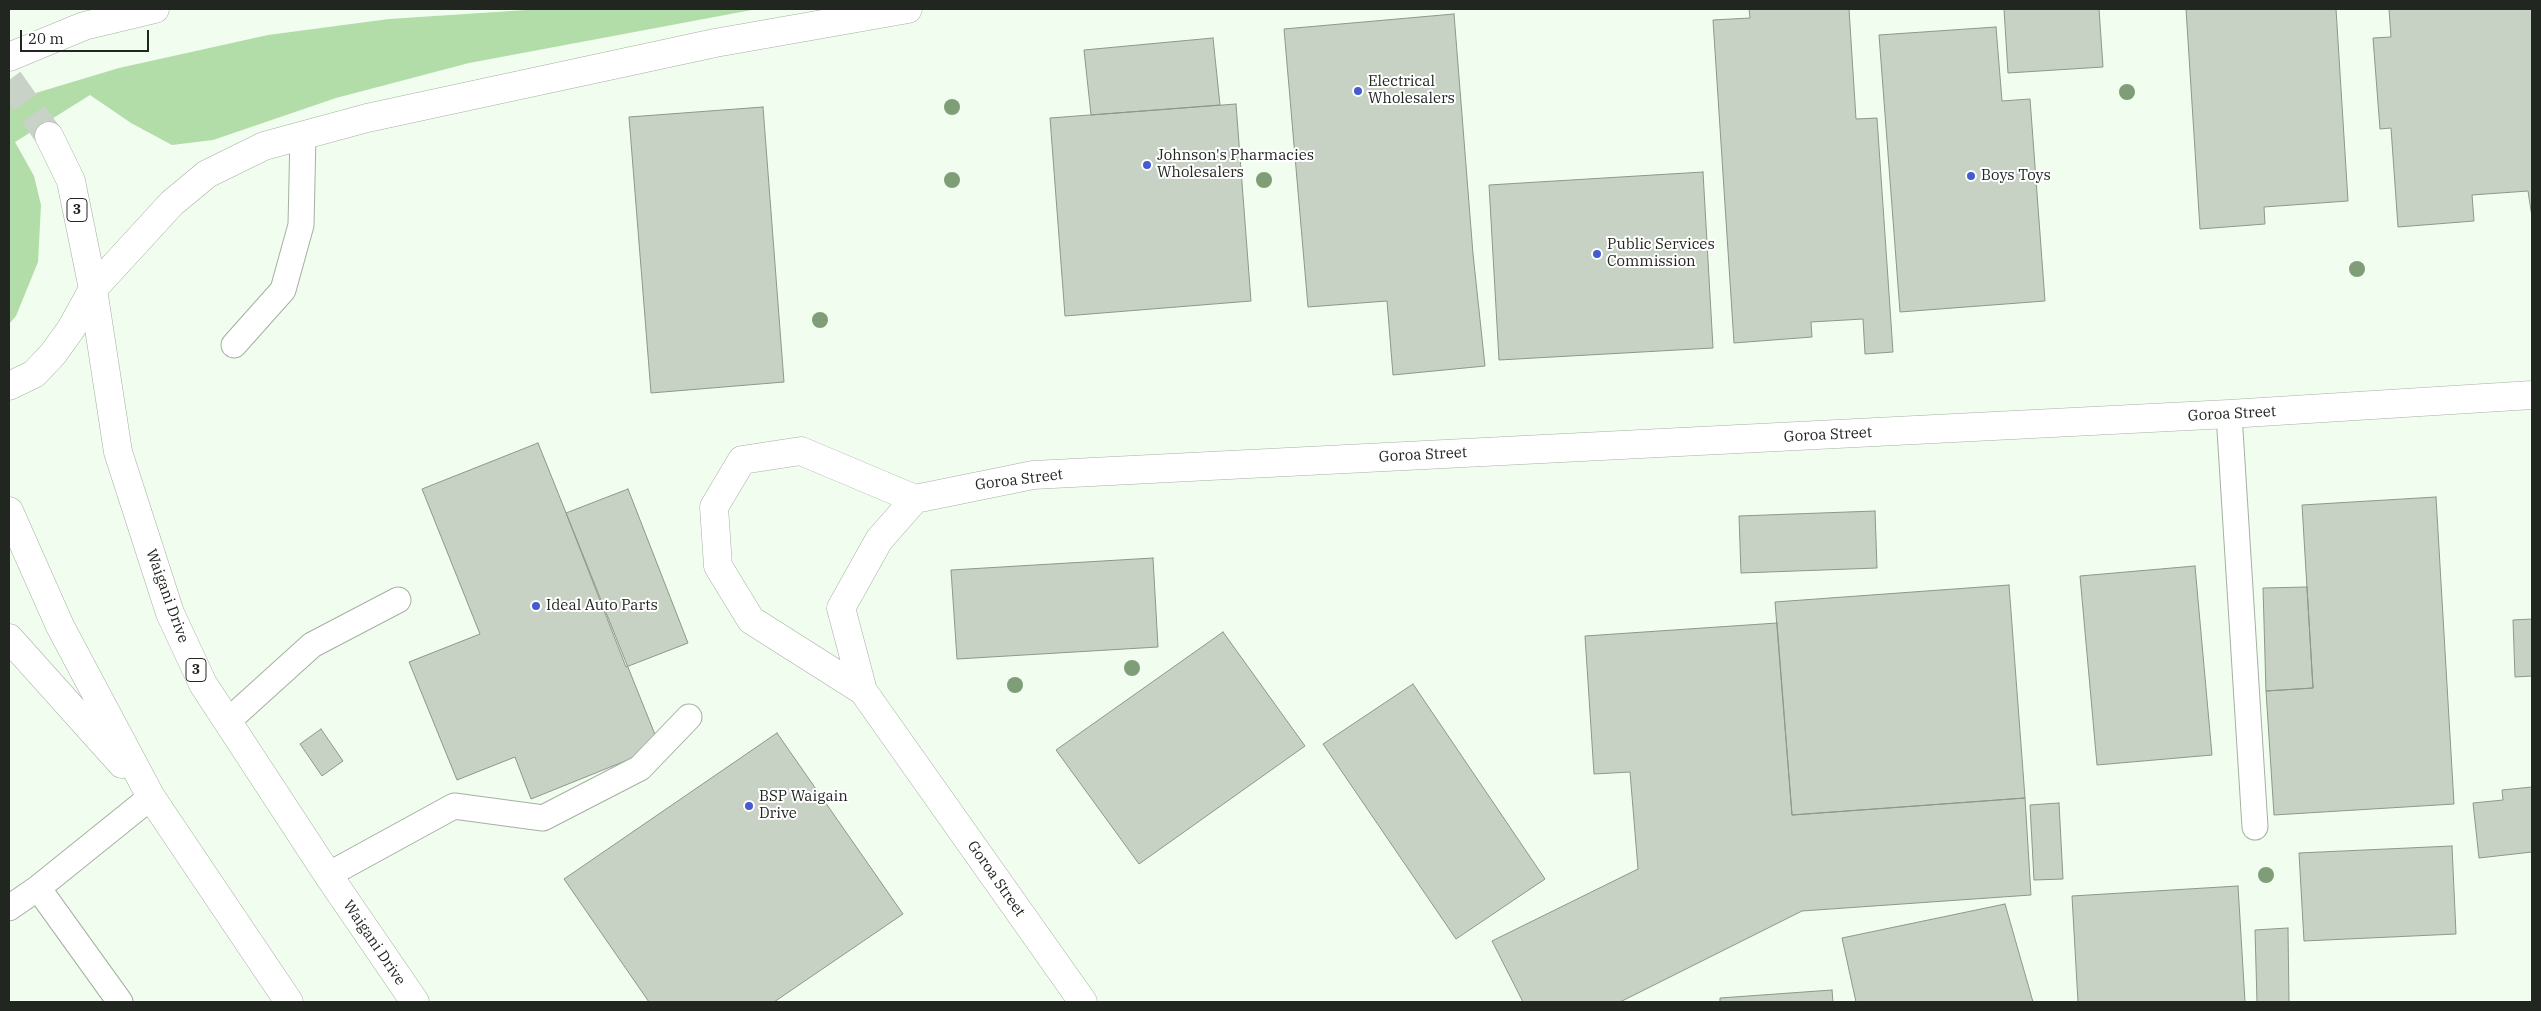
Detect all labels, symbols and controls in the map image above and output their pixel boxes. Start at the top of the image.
scale bar [22,20,151,52]
text: 20 m [28,29,64,48]
place label: Electrical Wholesalers [1368,73,1455,108]
marker: Electrical Wholesalers [1352,85,1364,97]
place label: Johnson's Pharmacies Wholesalers [1157,147,1314,182]
marker: Johnson's Pharmacies Wholesalers [1141,159,1153,171]
place label: Boys Toys [1981,167,2051,185]
marker: Boys Toys [1965,170,1977,182]
road number: 3 [67,198,87,222]
place label: Public Services Commission [1607,236,1715,271]
marker: Public Services Commission [1591,248,1603,260]
street label: Goroa Street [2187,403,2277,425]
street label: Goroa Street [1783,424,1873,446]
street label: Goroa Street [1378,444,1468,466]
street label: Goroa Street [974,466,1064,494]
street label: Waigani Drive [142,547,192,645]
place label: Ideal Auto Parts [546,597,658,615]
marker: Ideal Auto Parts [530,600,542,612]
road number: 3 [186,658,206,682]
place label: BSP Waigain Drive [759,788,848,823]
marker: BSP Waigain Drive [743,800,755,812]
street label: Goroa Street [963,838,1029,920]
street label: Waigani Drive [339,897,409,989]

